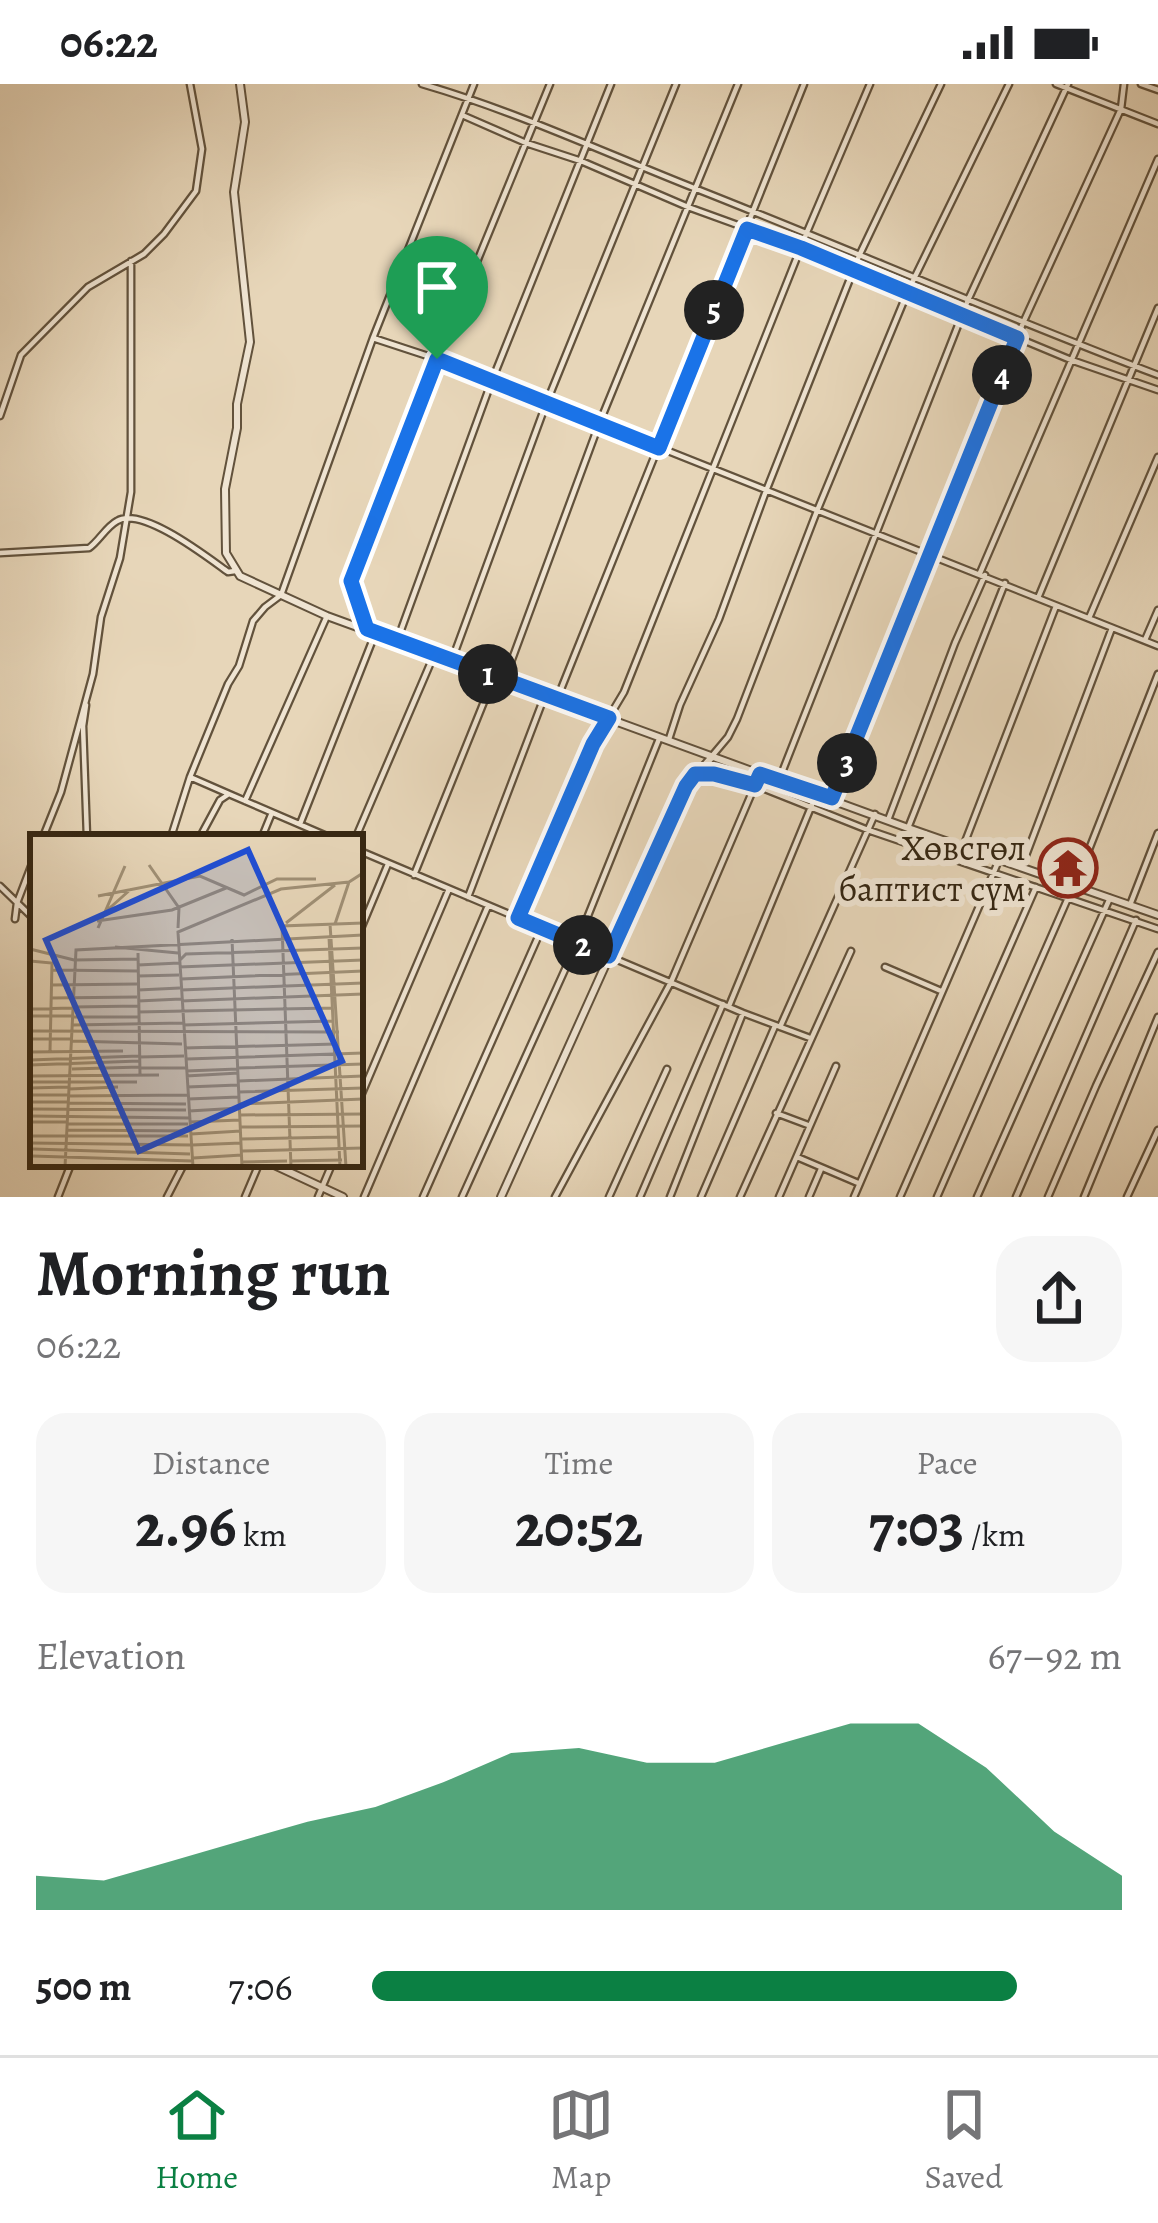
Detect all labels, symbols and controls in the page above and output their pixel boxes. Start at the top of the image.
text: 06:22 [60,11,158,73]
pin [386,236,488,359]
icon: arrive [404,254,470,320]
pin: 5 [684,280,744,340]
text: 5 [707,287,721,332]
pin: 4 [972,345,1032,405]
text: 4 [994,352,1010,397]
pin: 1 [458,644,518,704]
text: 1 [482,651,494,696]
pin: 3 [817,733,877,793]
text: 3 [840,740,854,785]
place label: Хөвсгөл баптист сүм [838,823,1026,913]
inset map [30,834,363,1167]
temple icon: Хөвсгөл баптист сүм [1037,837,1099,899]
pin: 2 [553,915,613,975]
text: 2 [575,922,591,967]
text: Morning run [36,1228,391,1318]
button: share [996,1236,1122,1362]
text: 06:22 [36,1318,121,1371]
text: Distance [152,1440,270,1485]
text: Time [545,1440,613,1485]
text: Pace [916,1440,978,1485]
text: 2.96 [135,1485,236,1567]
text: 20:52 [515,1485,643,1567]
text: 7:03 [868,1485,964,1567]
text: km [236,1512,287,1557]
text: /km [964,1512,1026,1557]
text: Elevation [36,1629,186,1682]
text: 67–92 m [987,1629,1122,1682]
text: 500 m [36,1960,131,2013]
text: 7:06 [228,1960,292,2013]
tab: Home [155,2082,238,2199]
tab: Map [548,2082,614,2199]
tab: Saved [925,2082,1003,2199]

